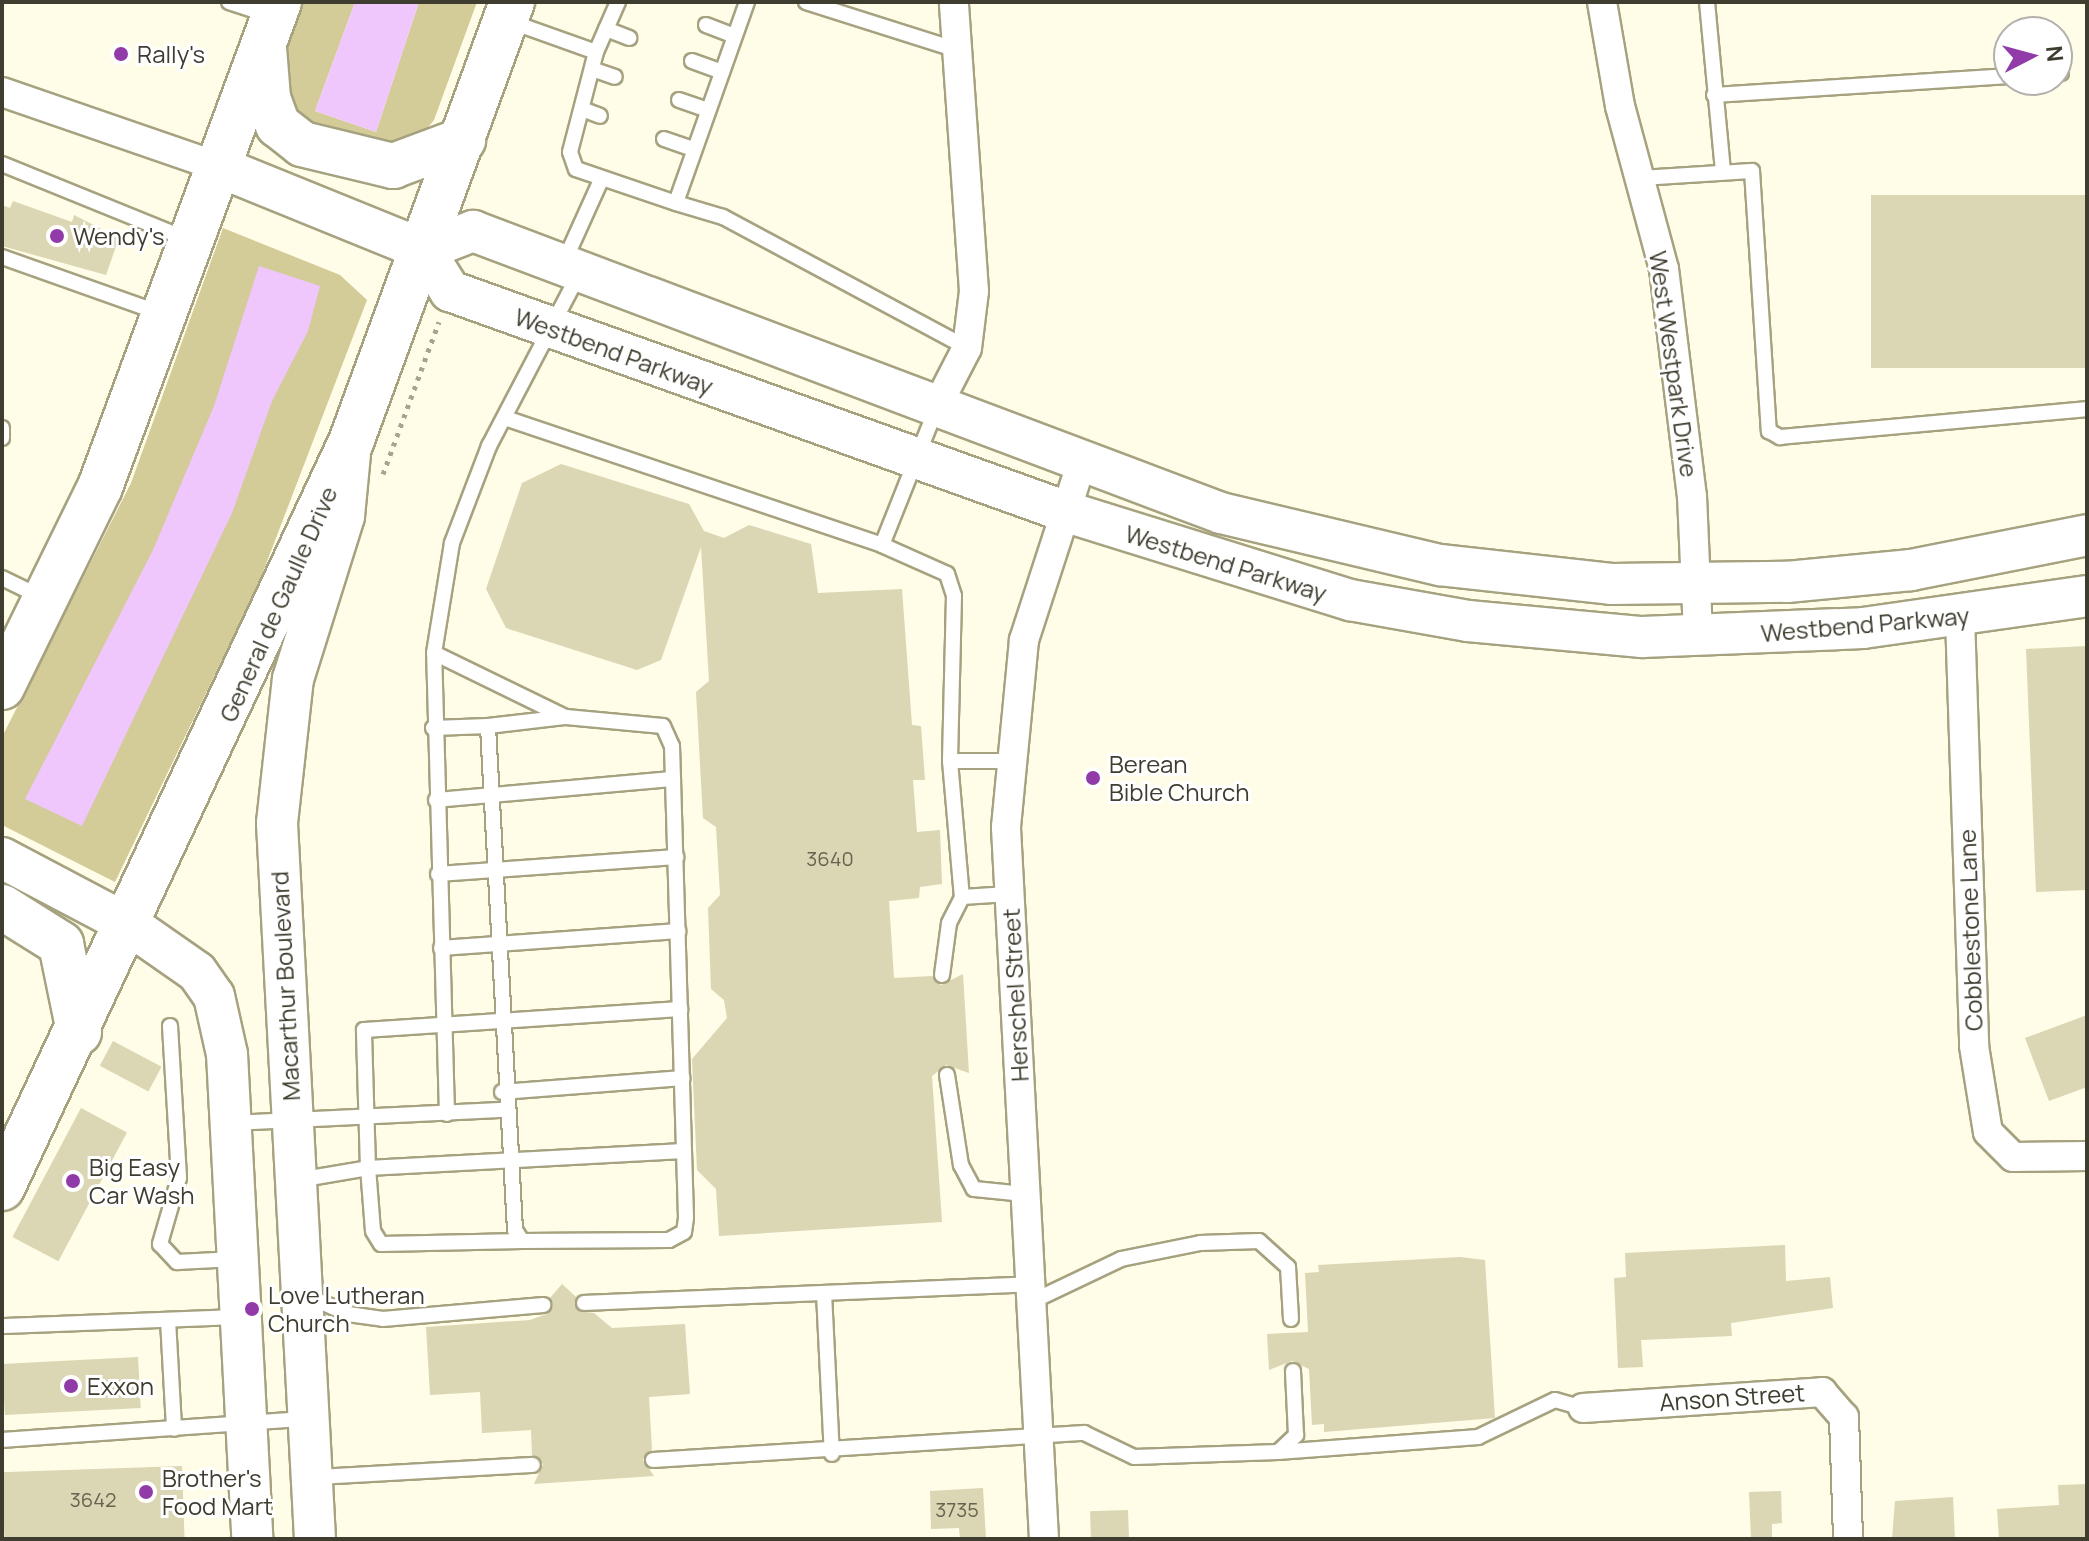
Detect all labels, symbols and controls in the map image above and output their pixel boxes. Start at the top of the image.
north arrow [1993,16,2073,96]
place label: Rally's [137,40,205,68]
text: N [2039,44,2071,63]
marker: Rally's [112,45,130,63]
place label: Wendy's [73,222,165,250]
marker: Wendy's [48,227,66,245]
street label: West Westpark Drive [1644,249,1704,479]
street label: Westbend Parkway [511,302,717,400]
street label: General de Gaulle Drive [213,482,343,726]
street label: Westbend Parkway [1122,519,1330,607]
street label: Westbend Parkway [1760,601,1970,647]
place label: Berean Bible Church [1109,750,1250,806]
marker: Berean Bible Church [1084,769,1102,787]
street label: Cobblestone Lane [1952,828,1988,1032]
house number: 3640 [806,846,854,870]
street label: Macarthur Boulevard [265,870,305,1102]
street label: Herschel Street [996,908,1034,1082]
place label: Big Easy Car Wash [89,1153,195,1209]
marker: Big Easy Car Wash [64,1172,82,1190]
place label: Love Lutheran Church [268,1281,425,1337]
marker: Love Lutheran Church [243,1300,261,1318]
place label: Exxon [87,1372,154,1400]
marker: Exxon [62,1377,80,1395]
street label: Anson Street [1658,1378,1806,1416]
place label: Brother's Food Mart [162,1464,273,1520]
marker: Brother's Food Mart [137,1483,155,1501]
house number: 3642 [70,1487,116,1511]
house number: 3735 [935,1497,979,1521]

